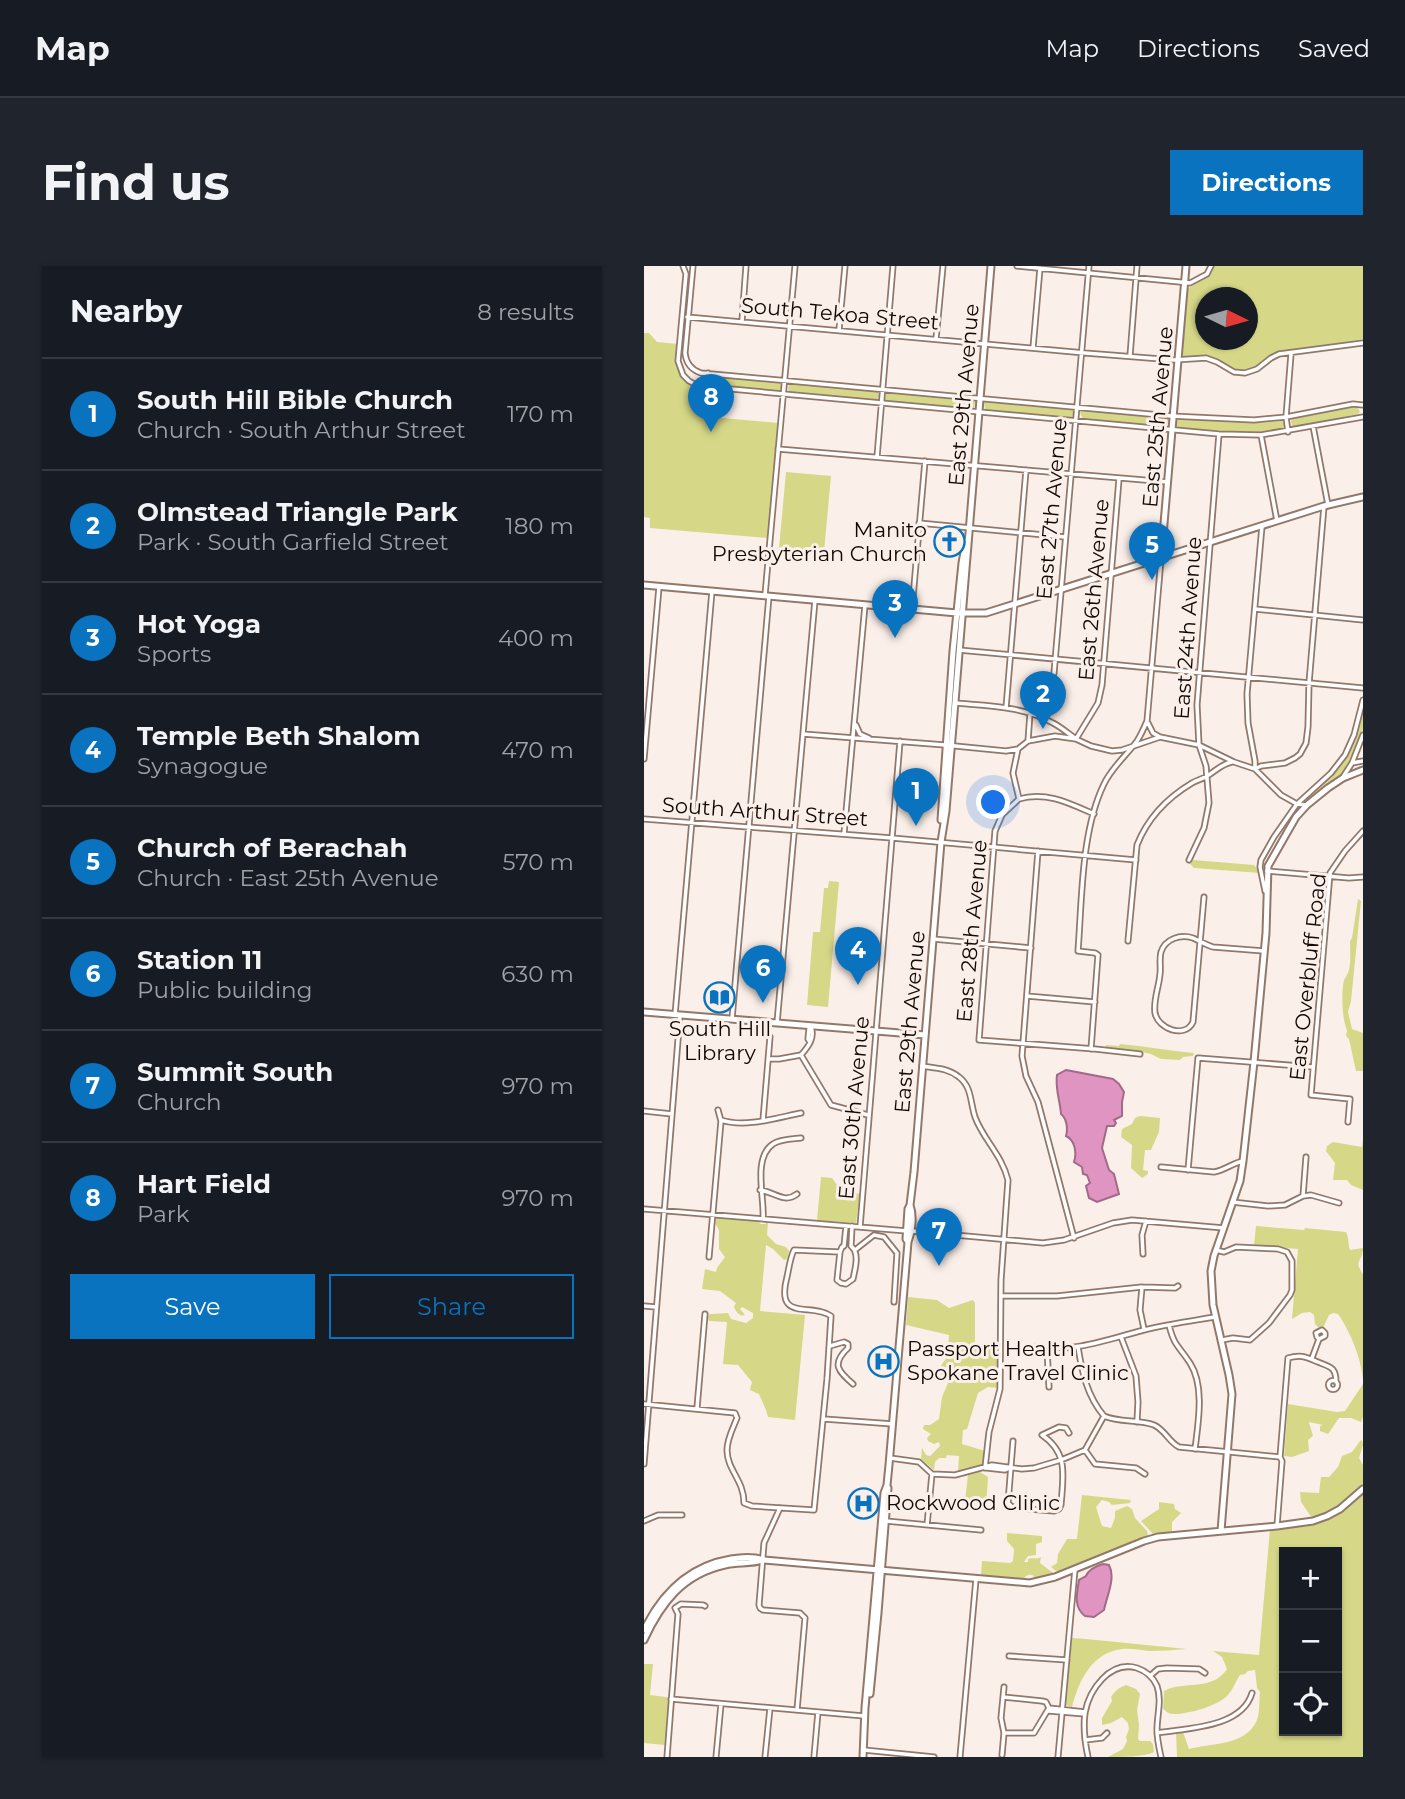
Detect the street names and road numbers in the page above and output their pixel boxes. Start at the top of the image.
street label: South Tekoa Street [740,292,940,335]
street label: East 29th Avenue [943,303,984,487]
street label: East 25th Avenue [1137,325,1178,509]
street label: East 27th Avenue [1031,417,1072,601]
street label: East 26th Avenue [1073,498,1114,682]
street label: East 24th Avenue [1169,536,1206,720]
street label: South Arthur Street [661,792,869,831]
street label: East 28th Avenue [951,839,992,1023]
street label: East Overbluff Road [1284,872,1331,1082]
street label: East 29th Avenue [889,930,930,1114]
street label: East 30th Avenue [833,1015,874,1201]

